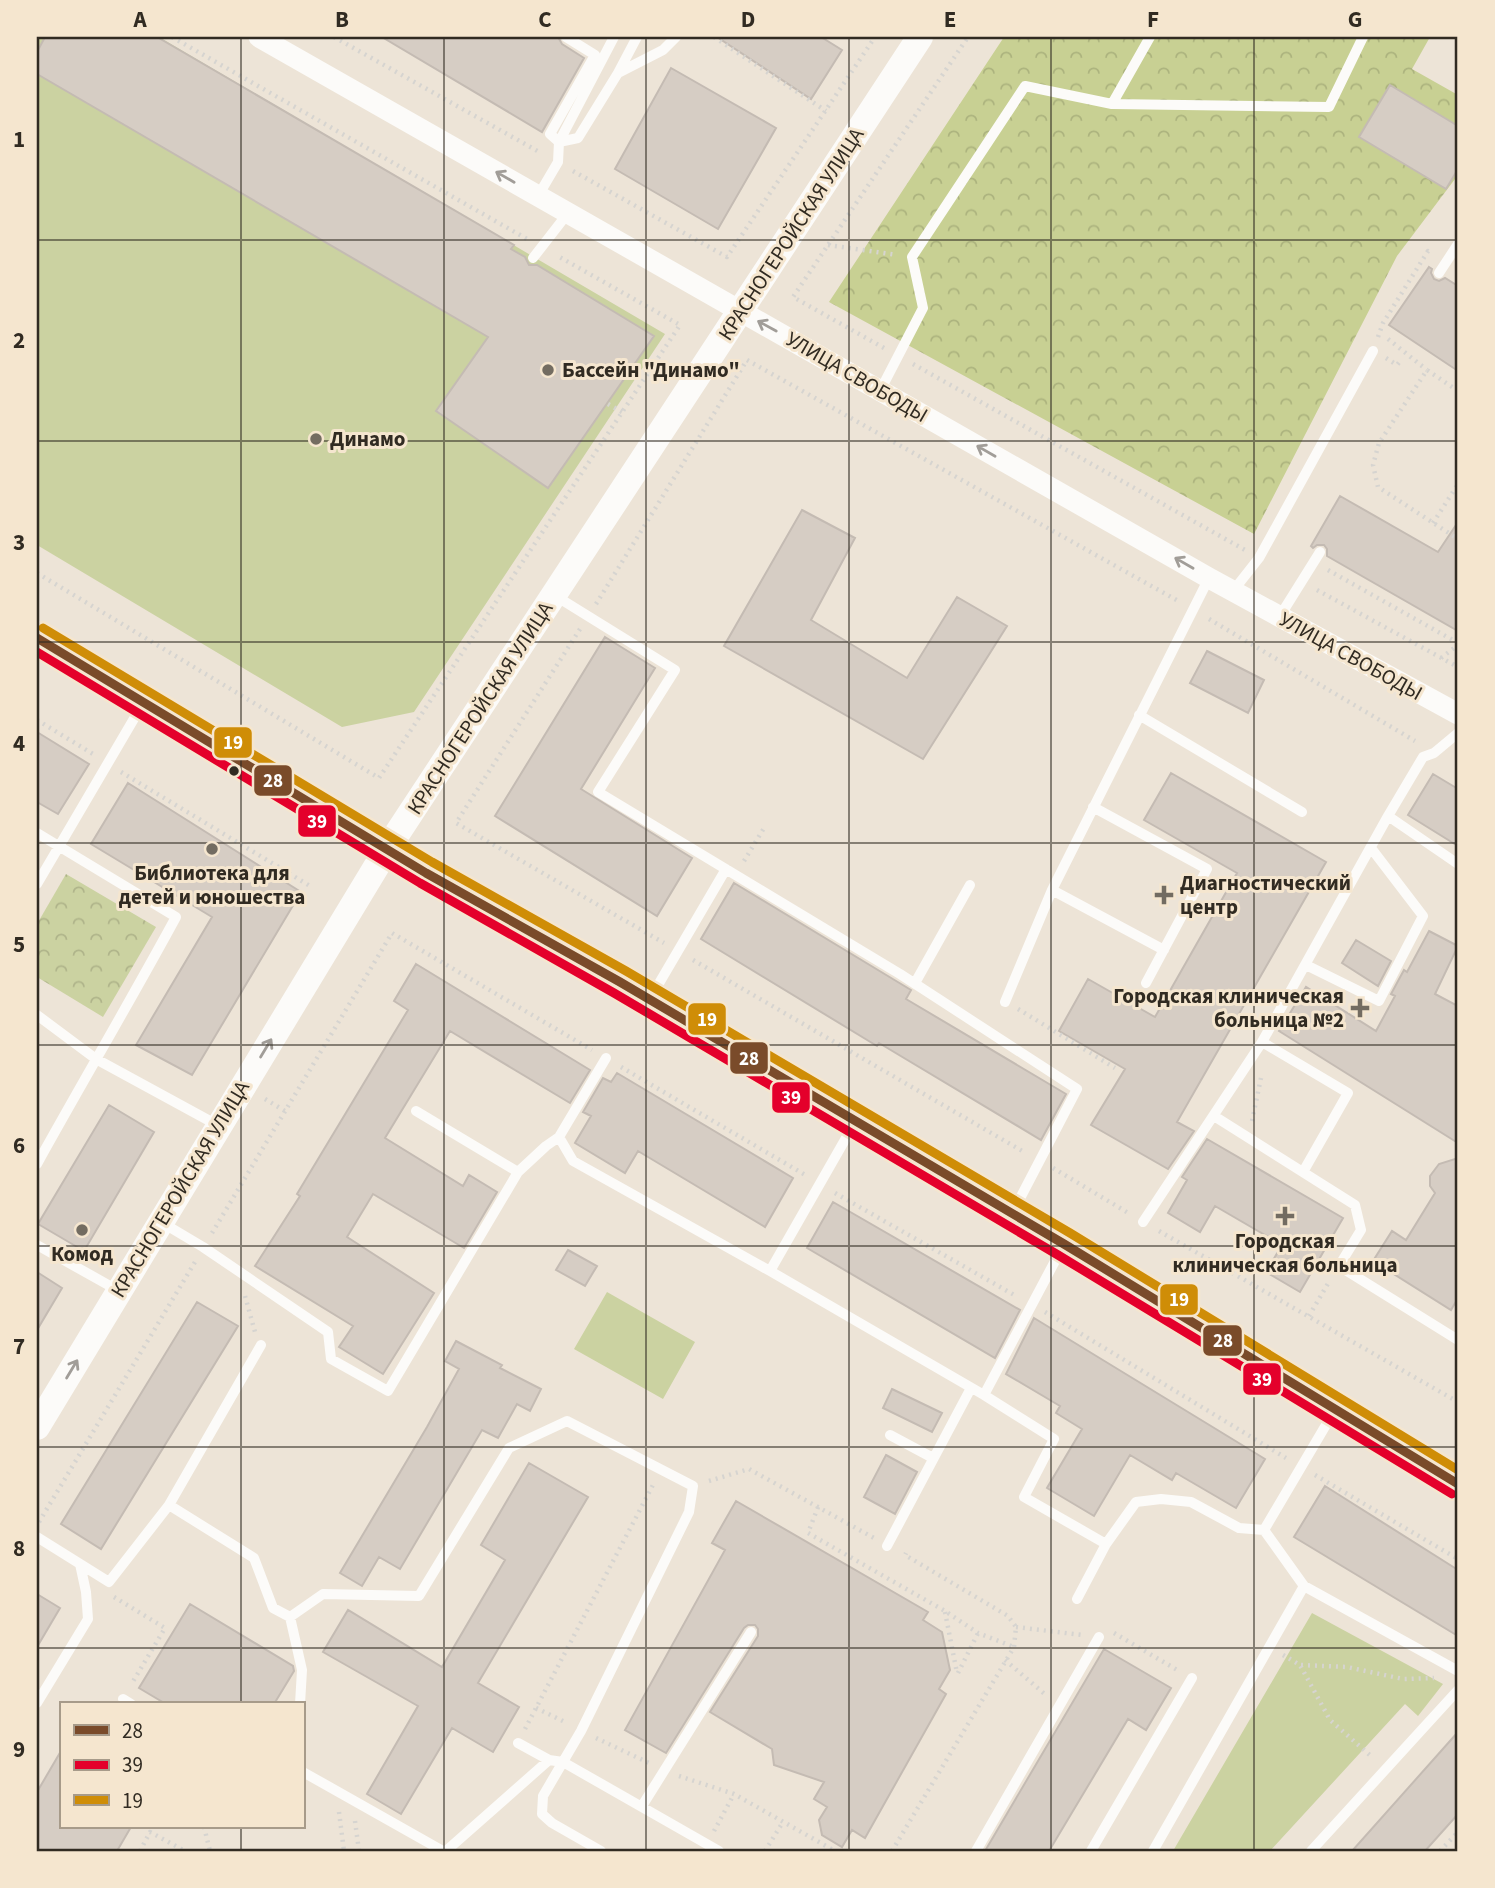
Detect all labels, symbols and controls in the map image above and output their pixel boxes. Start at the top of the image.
text: A [132,3,147,36]
text: B [335,3,349,36]
text: C [538,3,552,36]
text: D [741,3,755,36]
text: E [944,3,956,36]
text: F [1147,3,1159,36]
text: G [1348,3,1362,36]
street label: КРАСНОГЕРОЙСКАЯ УЛИЦА [711,121,872,346]
text: 1 [13,123,25,156]
one-way arrow [496,170,516,184]
one-way arrow [757,319,778,332]
text: 2 [13,324,25,357]
street label: УЛИЦА СВОБОДЫ [780,324,934,430]
place label: Бассейн "Динамо" [562,355,740,385]
marker: Бассейн "Динамо" [540,362,556,378]
place label: Динамо [330,424,405,454]
marker: Динамо [308,431,324,447]
one-way arrow [976,444,997,457]
text: 3 [13,526,25,559]
one-way arrow [1174,556,1194,570]
street label: КРАСНОГЕРОЙСКАЯ УЛИЦА [400,595,561,820]
street label: УЛИЦА СВОБОДЫ [1274,604,1428,708]
line badge: 19 [213,726,253,759]
text: 4 [13,727,25,760]
text: 19 [223,730,243,757]
unlabelled marker [227,764,241,778]
line badge: 28 [253,764,293,797]
text: 28 [263,768,283,795]
line badge: 39 [297,804,337,838]
text: 39 [307,809,327,836]
marker: Библиотека для детей и юношества [204,841,220,857]
place label: Библиотека для детей и юношества [119,858,305,912]
place label: Диагностический центр [1180,868,1351,922]
marker: Диагностический центр [1154,885,1174,905]
text: 5 [13,928,25,961]
place label: Городская клиническая больница №2 [1113,981,1344,1035]
marker: Городская клиническая больница №2 [1350,998,1370,1018]
line badge: 19 [687,1002,727,1036]
text: 19 [697,1007,717,1034]
one-way arrow [259,1039,273,1059]
line badge: 28 [729,1041,769,1075]
text: 28 [739,1046,759,1073]
street label: КРАСНОГЕРОЙСКАЯ УЛИЦА [103,1074,257,1303]
line badge: 39 [771,1081,811,1114]
text: 39 [781,1085,801,1112]
text: 6 [13,1129,25,1162]
marker: Городская клиническая больница [1275,1206,1295,1226]
marker: Комод [74,1222,90,1238]
place label: Городская клиническая больница [1172,1226,1398,1280]
place label: Комод [51,1239,114,1269]
line badge: 19 [1159,1283,1199,1316]
text: 19 [1169,1287,1189,1314]
line badge: 28 [1202,1324,1243,1357]
text: 28 [1213,1328,1233,1355]
text: 7 [13,1330,25,1363]
one-way arrow [65,1359,79,1379]
line badge: 39 [1242,1362,1282,1396]
text: 39 [1252,1367,1272,1394]
text: 8 [13,1532,25,1565]
legend [60,1702,304,1828]
text: 28 [122,1716,143,1746]
text: 9 [13,1733,25,1766]
text: 39 [122,1750,143,1780]
text: 19 [122,1786,143,1816]

